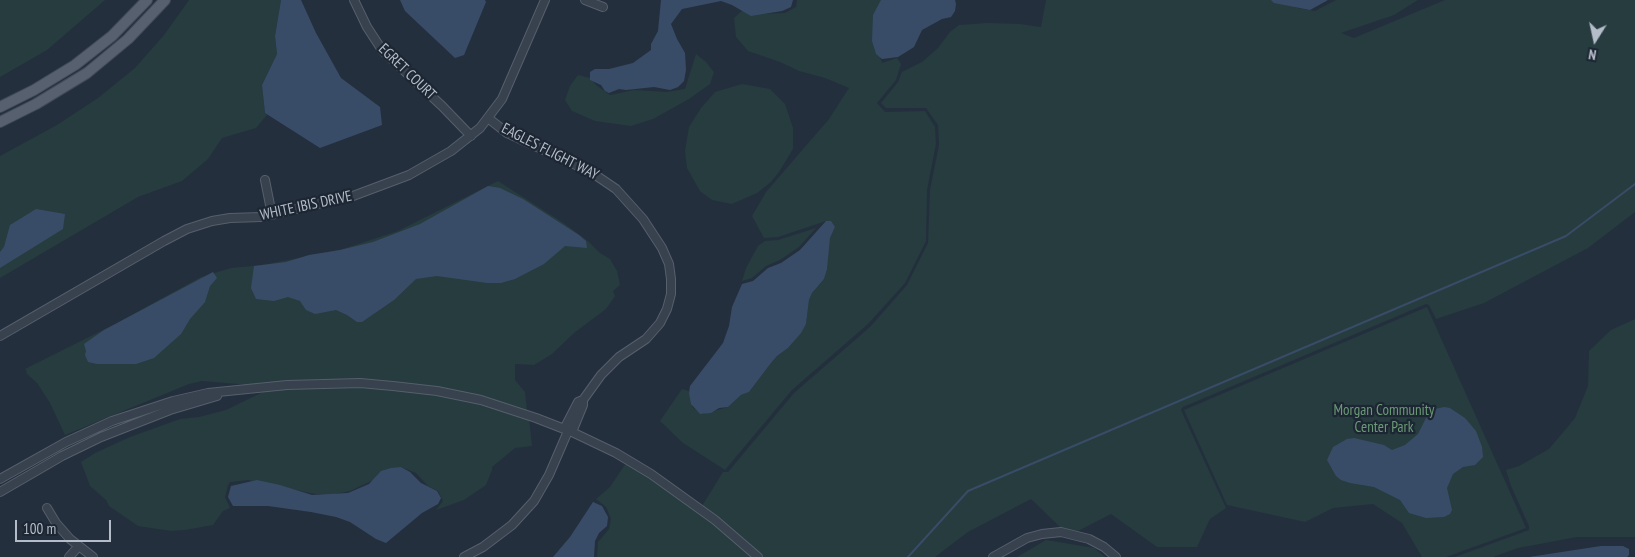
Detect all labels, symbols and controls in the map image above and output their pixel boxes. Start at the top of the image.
north arrow [1570,15,1620,65]
street label: EGRET COURT [374,40,440,104]
text: N [1587,45,1598,64]
street label: EAGLES FLIGHT WAY [498,120,602,184]
street label: WHITE IBIS DRIVE [258,187,354,225]
park label: Morgan Community Center Park [1334,402,1434,437]
scale bar [18,510,114,542]
text: 100 m [23,519,56,538]

